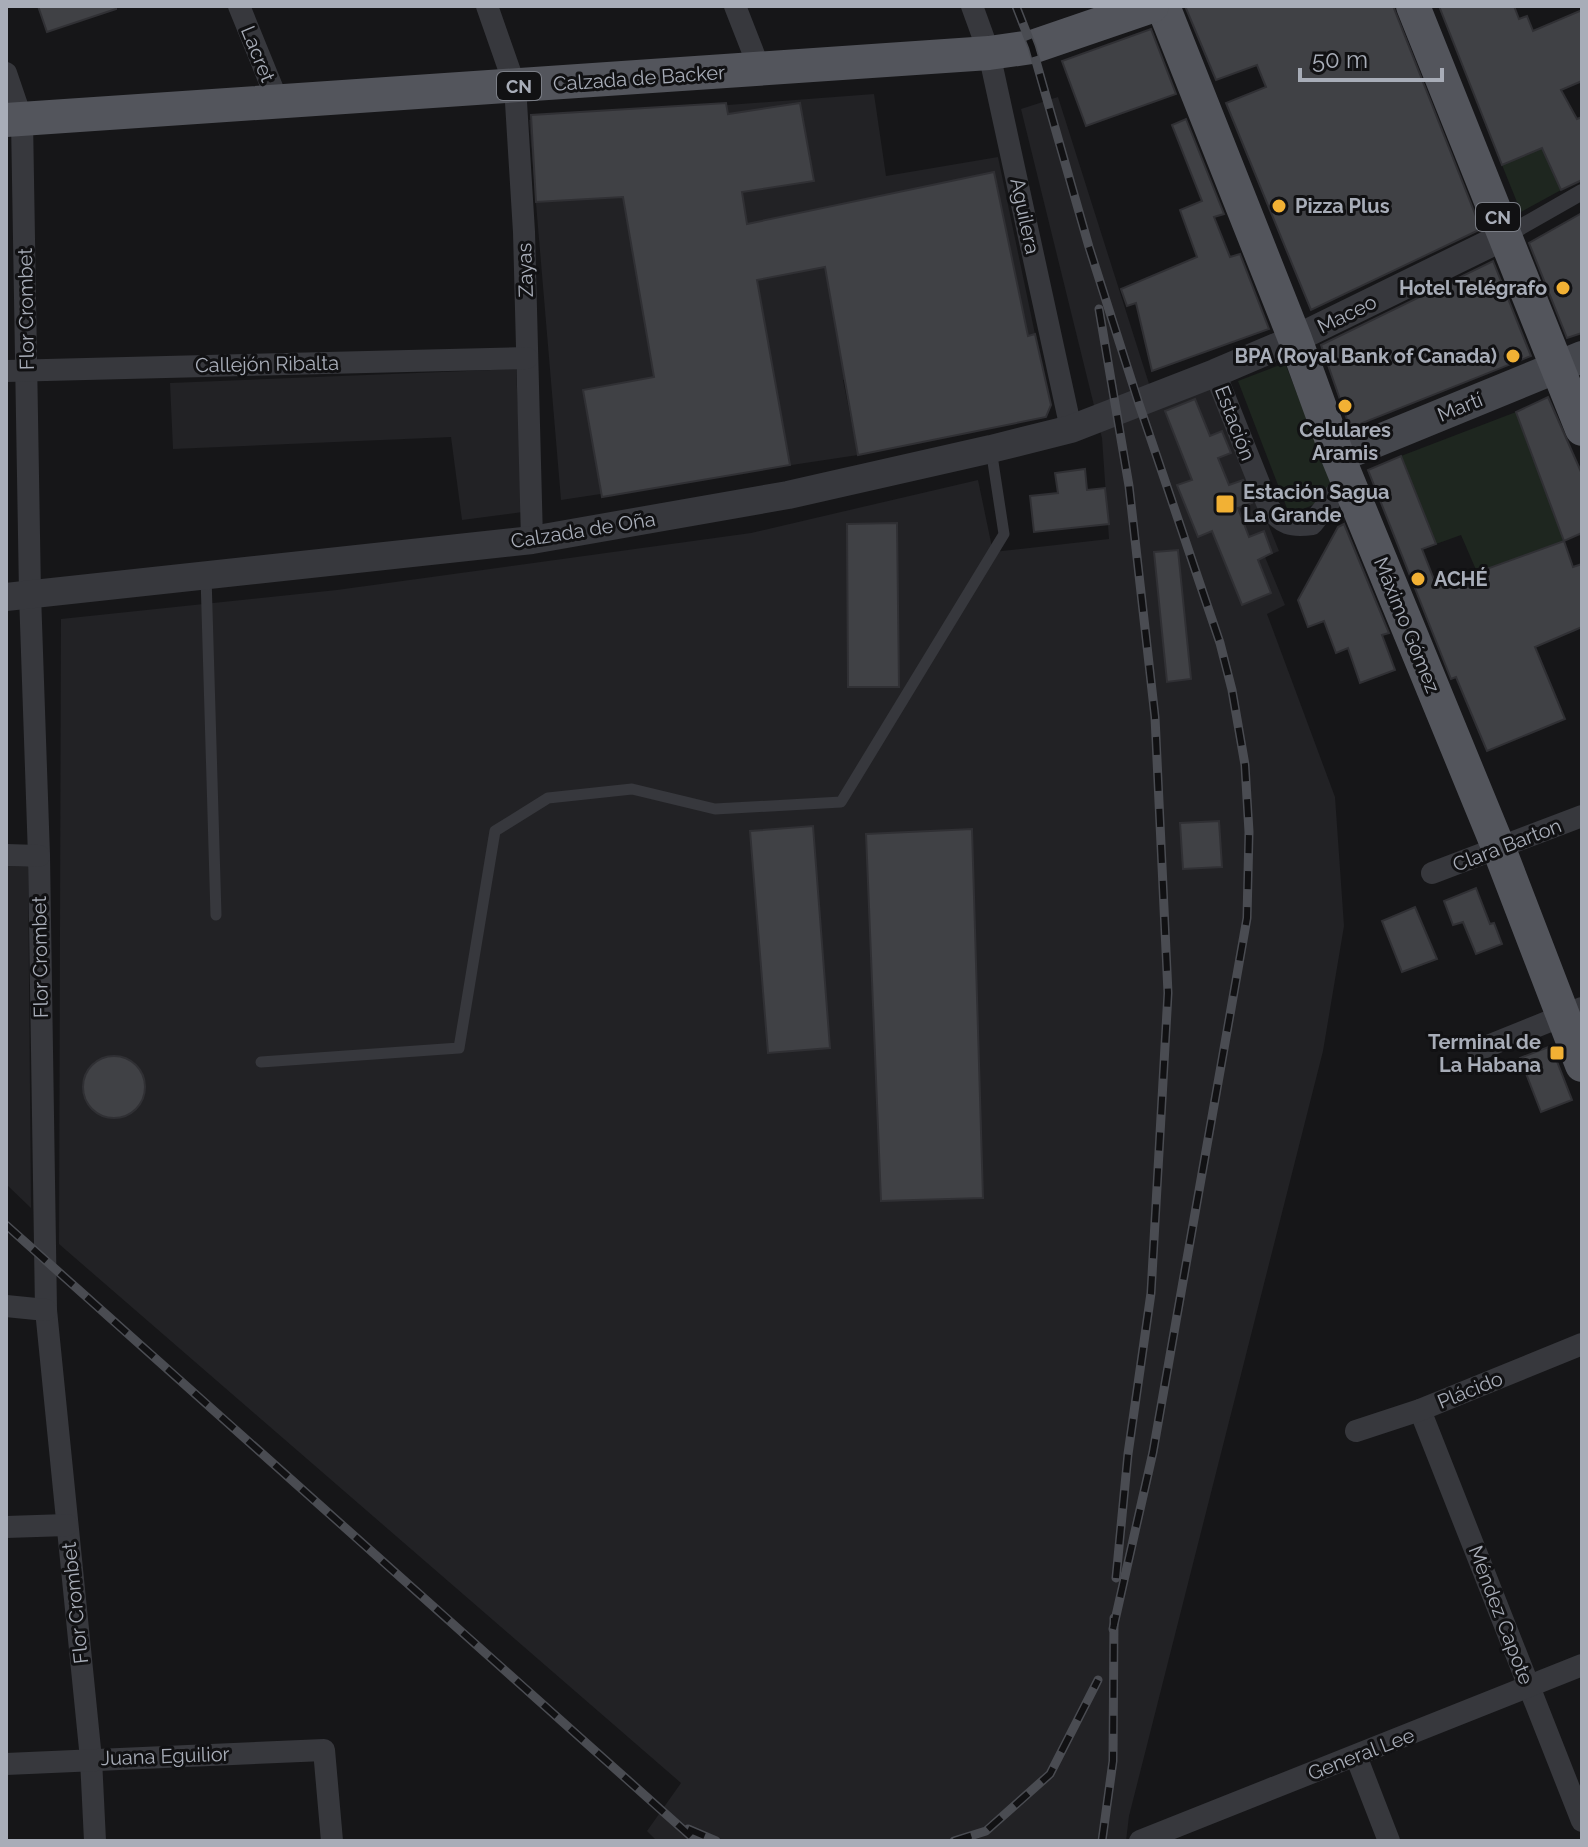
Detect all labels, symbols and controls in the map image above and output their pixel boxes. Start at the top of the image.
street label: Lacret [236,22,280,86]
scale bar [1300,32,1442,82]
text: 50 m [1312,45,1368,74]
street label: Calzada de Backer [552,60,726,96]
road number: CN [497,72,541,100]
street label: Aguilera [1005,176,1045,256]
place label: Pizza Plus [1295,194,1390,218]
marker: Pizza Plus [1270,197,1288,215]
road number: CN [1476,203,1520,231]
street label: Zayas [512,242,538,298]
street label: Flor Crombet [13,247,39,370]
place label: Hotel Telégrafo [1399,276,1547,300]
marker: Hotel Telégrafo [1554,279,1572,297]
street label: Maceo [1313,289,1381,339]
place label: BPA (Royal Bank of Canada) [1234,344,1497,368]
marker: BPA (Royal Bank of Canada) [1504,347,1522,365]
street label: Callejón Ribalta [195,351,339,377]
street label: Estación [1210,382,1260,464]
street label: Martí [1434,387,1487,427]
marker: Celulares Aramis [1336,397,1354,415]
place label: Celulares Aramis [1299,418,1391,465]
place label: Estación Sagua La Grande [1243,480,1390,527]
marker: Estación Sagua La Grande [1214,493,1236,515]
street label: Calzada de Oña [509,507,657,553]
street label: Máximo Gómez [1369,554,1445,696]
place label: ACHÉ [1434,567,1488,591]
marker: ACHÉ [1409,570,1427,588]
street label: Clara Barton [1449,813,1565,877]
street label: Flor Crombet [27,895,53,1018]
place label: Terminal de La Habana [1428,1030,1541,1077]
marker: Terminal de La Habana [1548,1044,1566,1062]
street label: Plácido [1434,1366,1506,1414]
street label: Flor Crombet [57,1541,93,1665]
street label: Méndez Capote [1464,1542,1539,1688]
street label: General Lee [1304,1723,1418,1785]
street label: Juana Eguilior [100,1742,230,1770]

